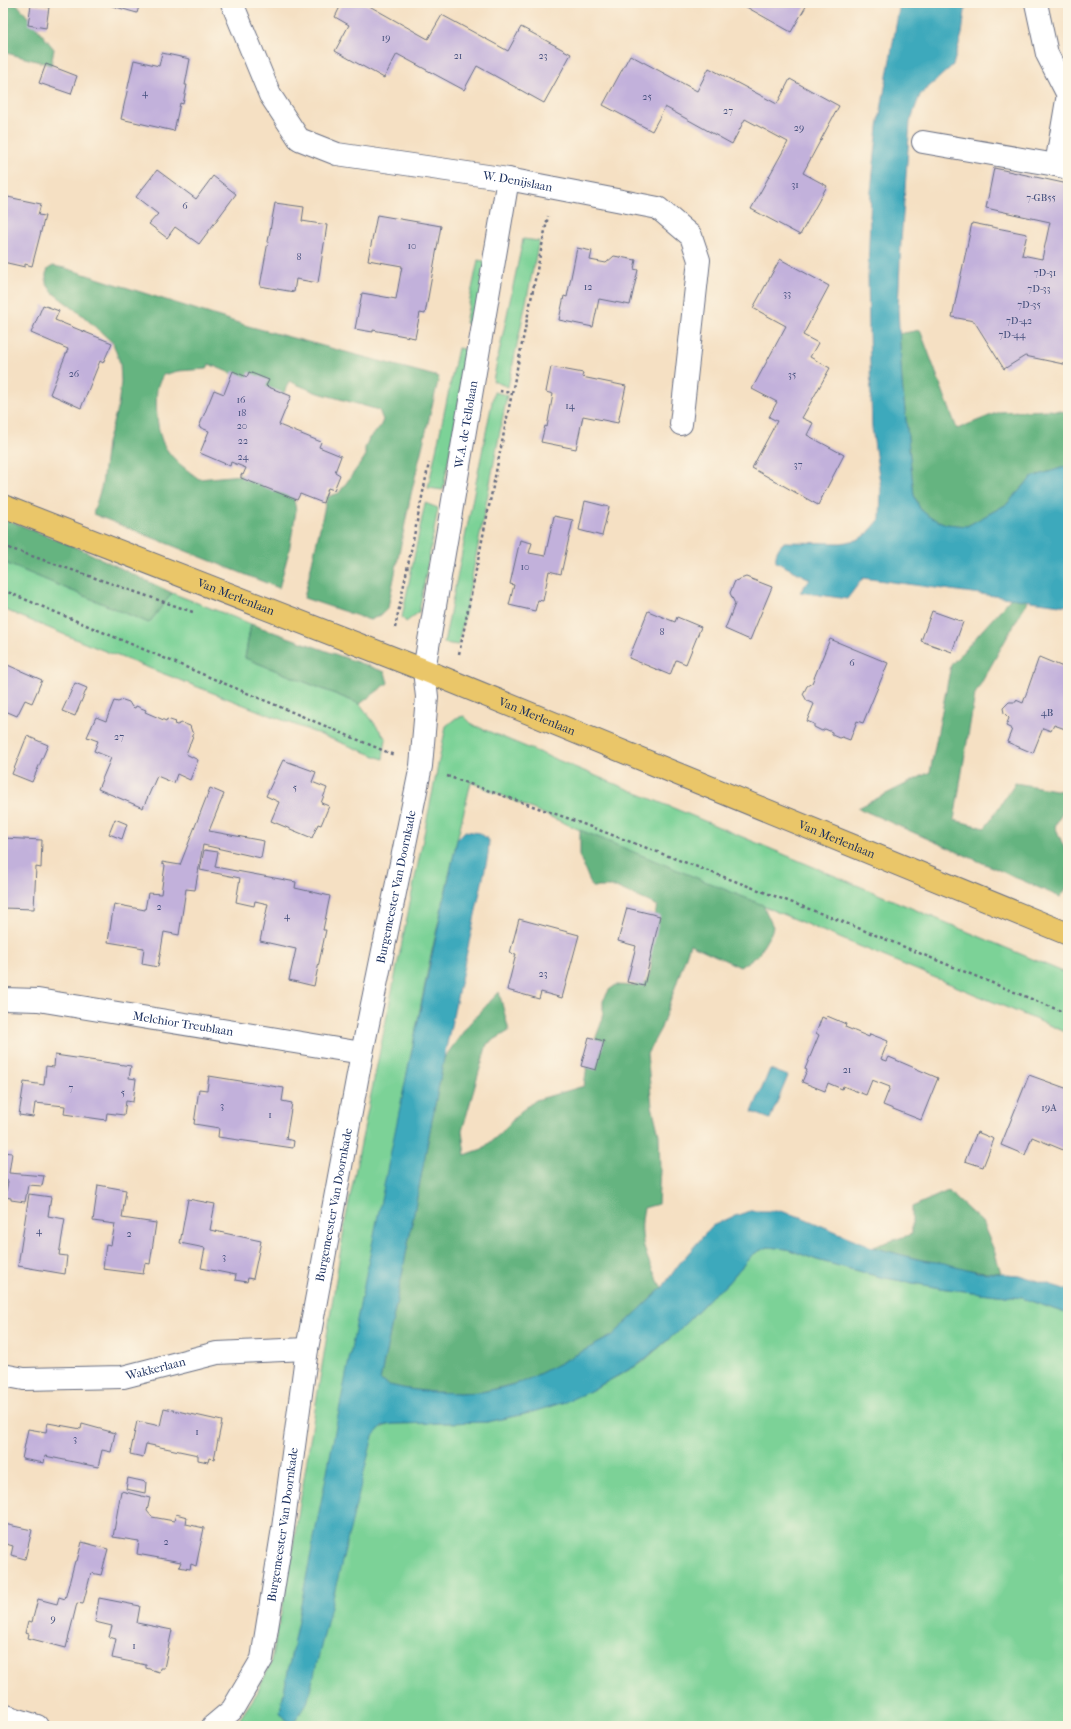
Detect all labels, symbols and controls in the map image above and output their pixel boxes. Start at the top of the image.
house number: 19 [382,32,390,44]
house number: 21 [454,50,462,62]
house number: 23 [538,50,548,62]
house number: 4 [142,87,149,99]
house number: 25 [642,91,652,103]
house number: 27 [723,105,733,117]
house number: 29 [794,122,804,134]
street label: W. Denijslaan [481,168,554,194]
house number: 31 [791,179,799,191]
house number: 7-GB55 [1026,192,1056,204]
house number: 6 [182,200,188,212]
house number: 10 [407,240,417,252]
house number: 8 [296,251,302,263]
house number: 7D-31 [1034,267,1056,279]
house number: 12 [584,281,592,293]
house number: 7D-33 [1027,283,1051,295]
house number: 33 [783,288,791,300]
house number: 7D-35 [1017,299,1041,311]
house number: 7D-42 [1006,315,1032,327]
house number: 7D-44 [999,329,1027,341]
house number: 26 [69,368,80,380]
house number: 35 [788,369,796,381]
street label: W.A. de Tellolaan [451,380,480,470]
house number: 16 [237,394,246,406]
house number: 14 [565,400,576,412]
house number: 18 [238,407,246,419]
house number: 20 [237,420,247,432]
house number: 22 [238,435,248,447]
house number: 24 [237,451,250,463]
house number: 37 [794,459,803,471]
house number: 10 [520,561,530,573]
street label: Van Merlenlaan [194,575,277,618]
house number: 8 [659,626,665,638]
house number: 6 [849,657,855,669]
street label: Van Merlenlaan [496,694,577,738]
house number: 4B [1041,707,1053,719]
house number: 27 [114,731,124,743]
house number: 5 [293,782,297,794]
street label: Burgemeester Van Doornkade [374,809,419,965]
street label: Van Merlenlaan [796,817,877,861]
house number: 2 [156,901,162,913]
house number: 4 [284,910,291,922]
house number: 23 [538,968,548,980]
street label: Melchior Treublaan [132,1009,234,1039]
house number: 21 [843,1064,851,1076]
house number: 7 [69,1082,74,1094]
house number: 5 [121,1087,125,1099]
house number: 3 [220,1100,224,1112]
house number: 19A [1041,1102,1057,1114]
house number: 1 [268,1109,272,1121]
street label: Burgemeester Van Doornkade [313,1127,355,1283]
house number: 4 [36,1225,43,1237]
house number: 2 [126,1228,132,1240]
house number: 3 [222,1251,226,1263]
street label: Wakkerlaan [123,1354,187,1383]
house number: 1 [195,1426,199,1438]
house number: 3 [73,1433,77,1445]
street label: Burgemeester Van Doornkade [264,1446,301,1603]
house number: 2 [163,1536,169,1548]
house number: 9 [50,1613,56,1625]
house number: 1 [132,1640,136,1652]

